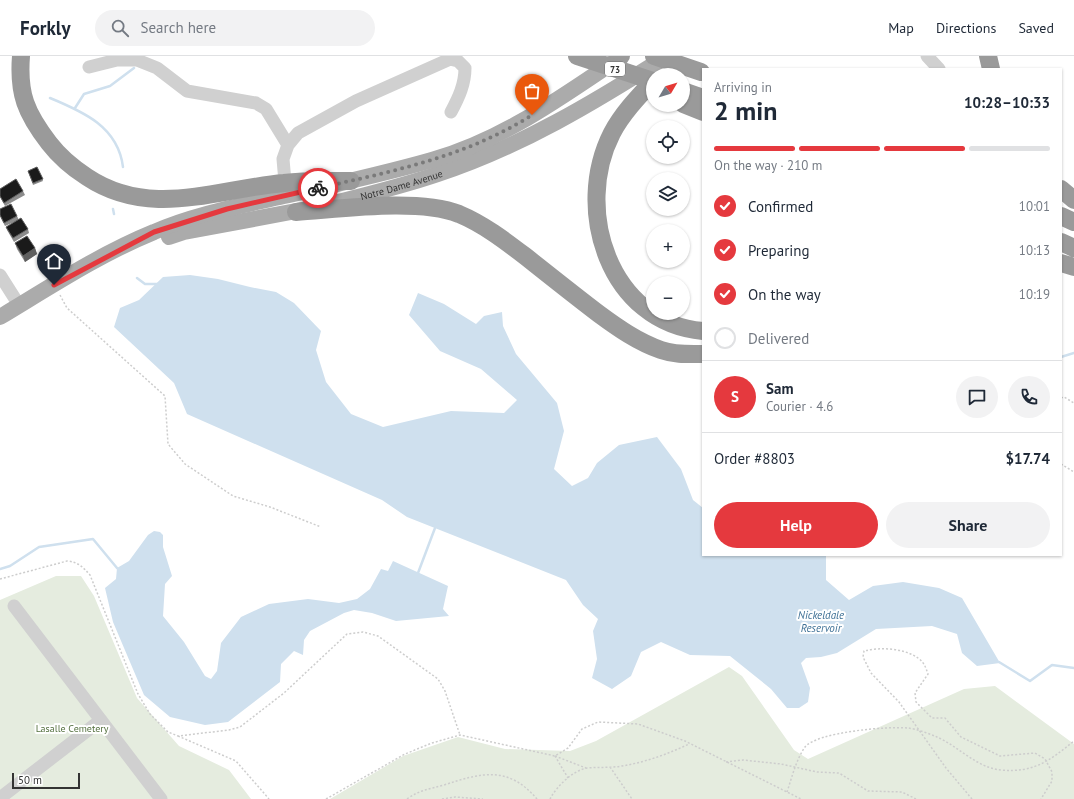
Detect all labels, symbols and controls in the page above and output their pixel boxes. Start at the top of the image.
search box [95,10,375,46]
text: Forkly [20,16,71,40]
icon: search [109,17,131,39]
text: Search here [141,18,216,37]
text: Map [888,19,914,37]
text: Directions [936,19,996,37]
text: Saved [1018,19,1054,37]
road number: 73 [605,62,625,76]
north arrow [646,68,690,112]
map controls [646,68,690,320]
pin [515,74,549,115]
text: Arriving in [714,79,772,96]
icon: bag [521,80,543,102]
text: 10:28–10:33 [964,93,1050,112]
text: 2 min [714,94,777,127]
button: locate [646,120,690,164]
text: On the way · 210 m [714,157,822,174]
street label: Notre Dame Avenue [359,166,444,203]
courier [298,168,338,208]
button: layers [646,172,690,216]
icon: bike [307,177,329,199]
icon: check [714,195,736,217]
text: Confirmed [748,197,813,216]
text: 10:01 [1019,198,1050,215]
button: + [646,224,690,268]
icon: check [714,239,736,261]
text: Preparing [748,241,810,260]
text: 10:13 [1019,242,1050,259]
pin [37,244,71,285]
icon: home [43,250,65,272]
button: − [646,276,690,320]
icon: check [714,283,736,305]
text: On the way [748,285,821,304]
text: 10:19 [1019,286,1050,303]
text: Delivered [748,329,809,348]
button: chat [956,376,998,418]
button: phone [1008,376,1050,418]
text: Sam [766,379,793,398]
text: S [731,387,739,406]
text: Courier · 4.6 [766,398,833,415]
text: Order #8803 [714,449,795,468]
text: $17.74 [1006,449,1050,468]
button: Help [714,502,878,548]
button: Share [886,502,1050,548]
water label: Nickeldale Reservoir [798,608,844,635]
park label: Lasalle Cemetery [36,722,109,735]
scale bar [12,771,80,790]
text: 50 m [18,773,42,787]

